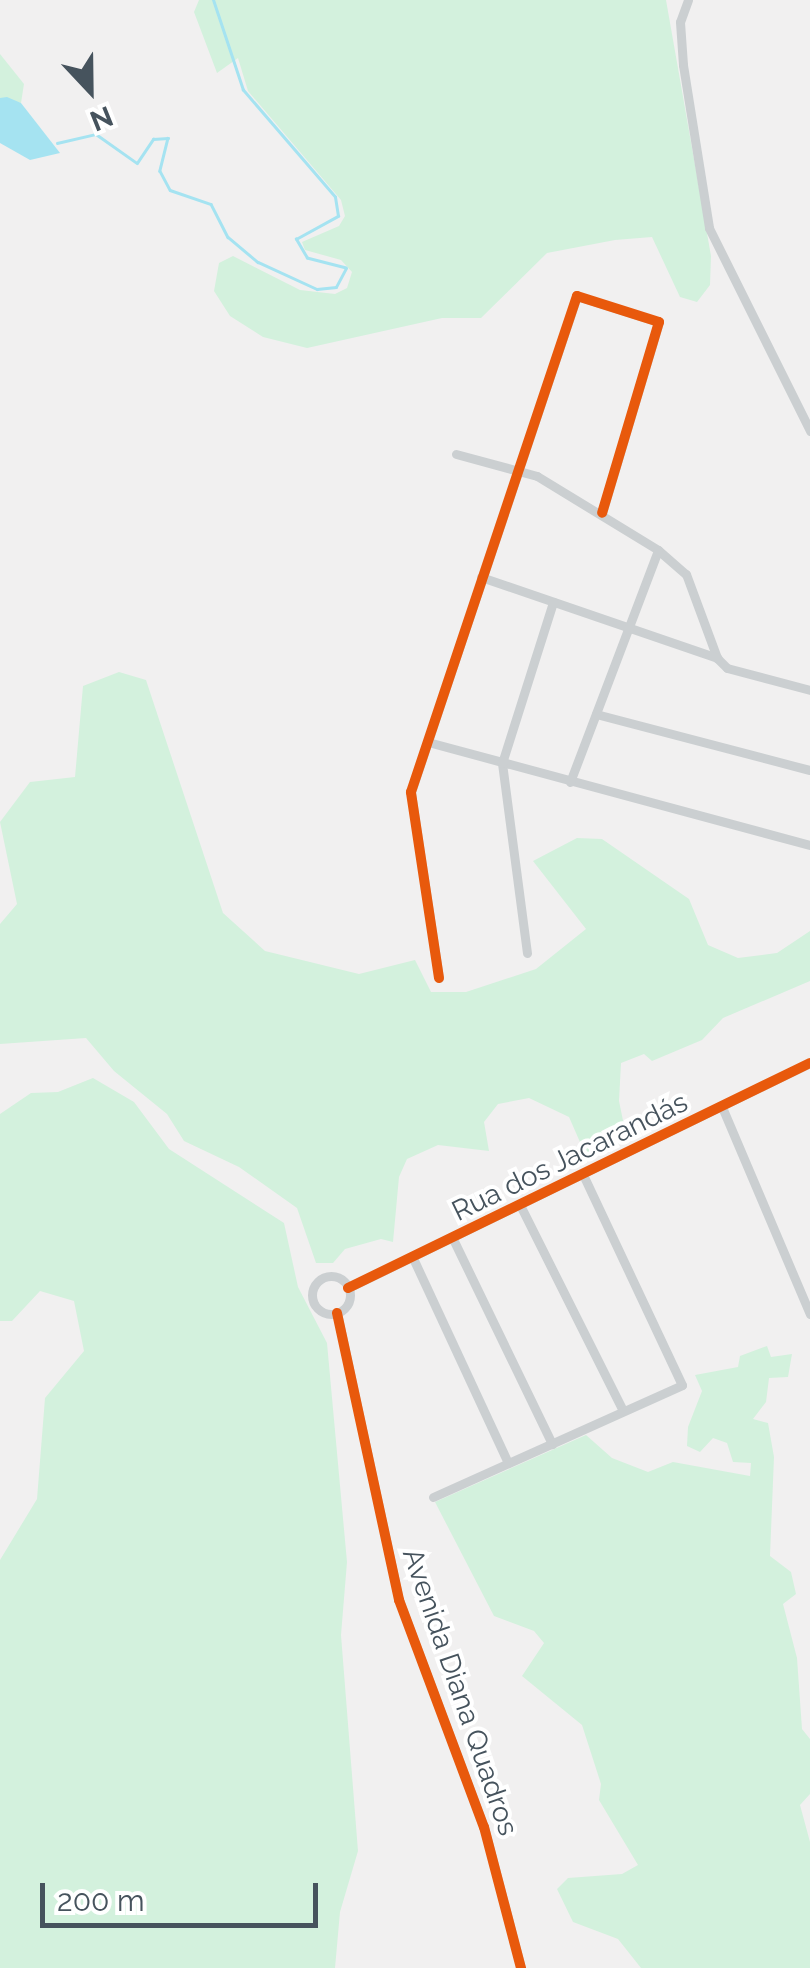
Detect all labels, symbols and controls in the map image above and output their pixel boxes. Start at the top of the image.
north arrow [40,40,140,140]
text: N [85,99,118,138]
street label: Rua dos Jacarandás [446,1085,694,1229]
street label: Avenida Diana Quadros [395,1544,525,1840]
scale bar [45,1863,322,1925]
text: 200 m [57,1883,145,1918]

